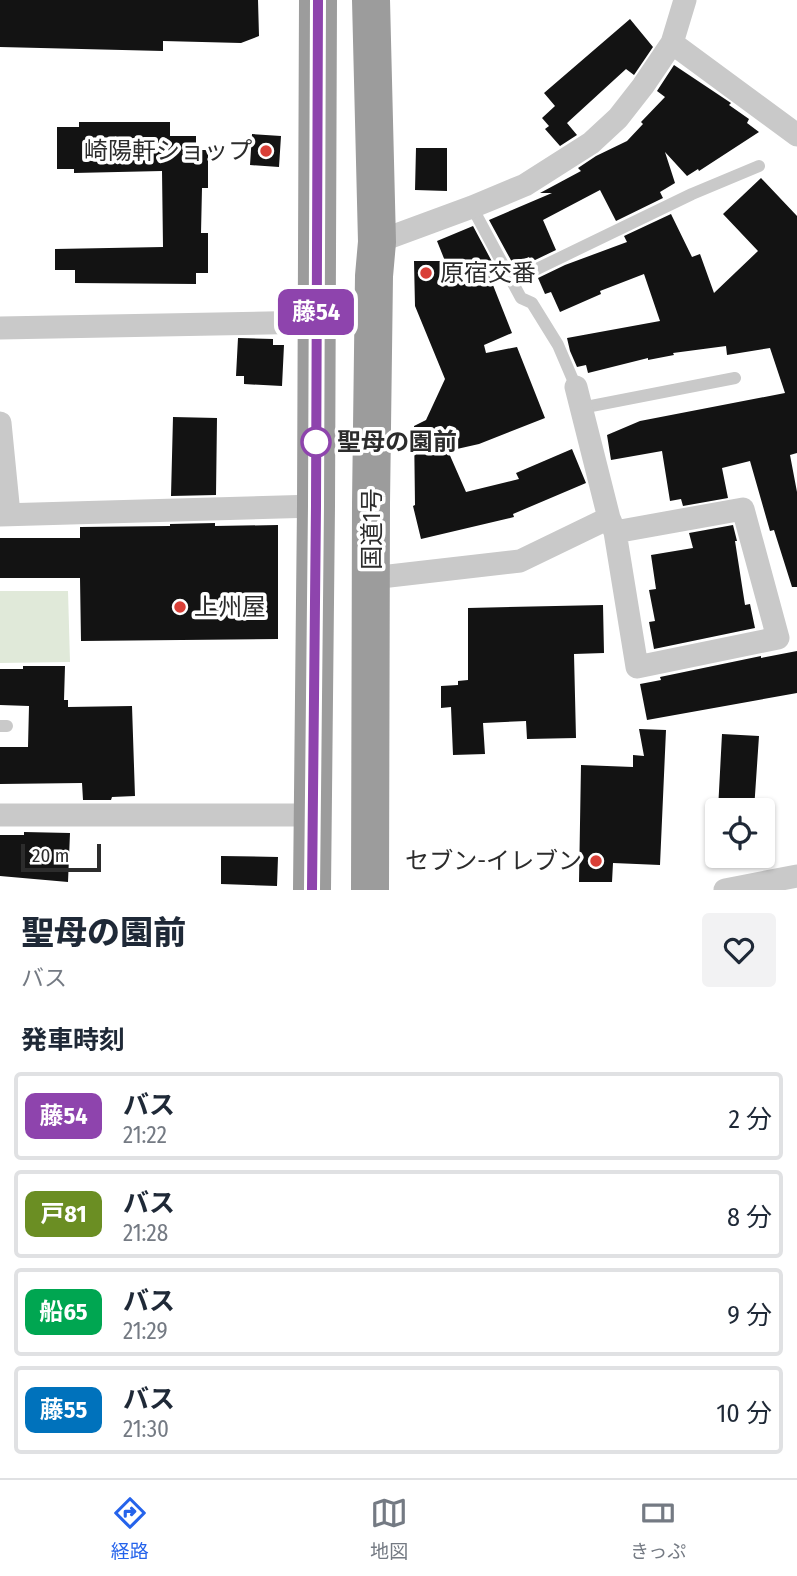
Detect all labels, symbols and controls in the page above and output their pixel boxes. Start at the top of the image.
place label: 崎陽軒ショップ [84,137,252,165]
marker: 崎陽軒ショップ [258,143,274,159]
place label: 原宿交番 [440,259,536,287]
marker: 原宿交番 [418,265,434,281]
line badge: 藤54 [276,289,356,335]
text: 藤54 [292,298,340,326]
marker: 聖母の園前 [301,427,331,457]
place label: 聖母の園前 [337,428,457,456]
street label: 国道1号 [358,488,386,570]
place label: 上州屋 [194,593,266,621]
marker: 上州屋 [172,599,188,615]
map controls [705,798,775,868]
button: locate [705,798,775,868]
scale bar [21,841,102,873]
text: 20 m [32,844,69,867]
place label: セブン-イレブン [405,847,582,875]
marker: セブン-イレブン [588,853,604,869]
text: 聖母の園前 [21,913,186,953]
button: heart [702,913,776,987]
text: バス [21,964,67,992]
text: 発車時刻 [21,1025,125,1056]
text: バス [123,1090,175,1121]
text: 藤54 [39,1102,88,1130]
text: 2 分 [728,1104,772,1135]
text: 21:22 [123,1121,167,1149]
text: バス [123,1188,175,1219]
text: 戸81 [40,1200,87,1228]
text: 8 分 [727,1202,772,1233]
text: 21:28 [123,1219,168,1247]
text: バス [123,1286,175,1317]
text: 船65 [39,1298,88,1326]
text: 9 分 [727,1300,772,1331]
text: 21:29 [123,1317,168,1345]
text: バス [123,1384,175,1415]
text: 藤55 [40,1396,87,1424]
text: 10 分 [716,1398,772,1429]
text: 21:30 [123,1415,169,1443]
tab: 経路 [111,1494,149,1563]
tab: 地図 [370,1494,408,1563]
tab: きっぷ [630,1494,686,1563]

